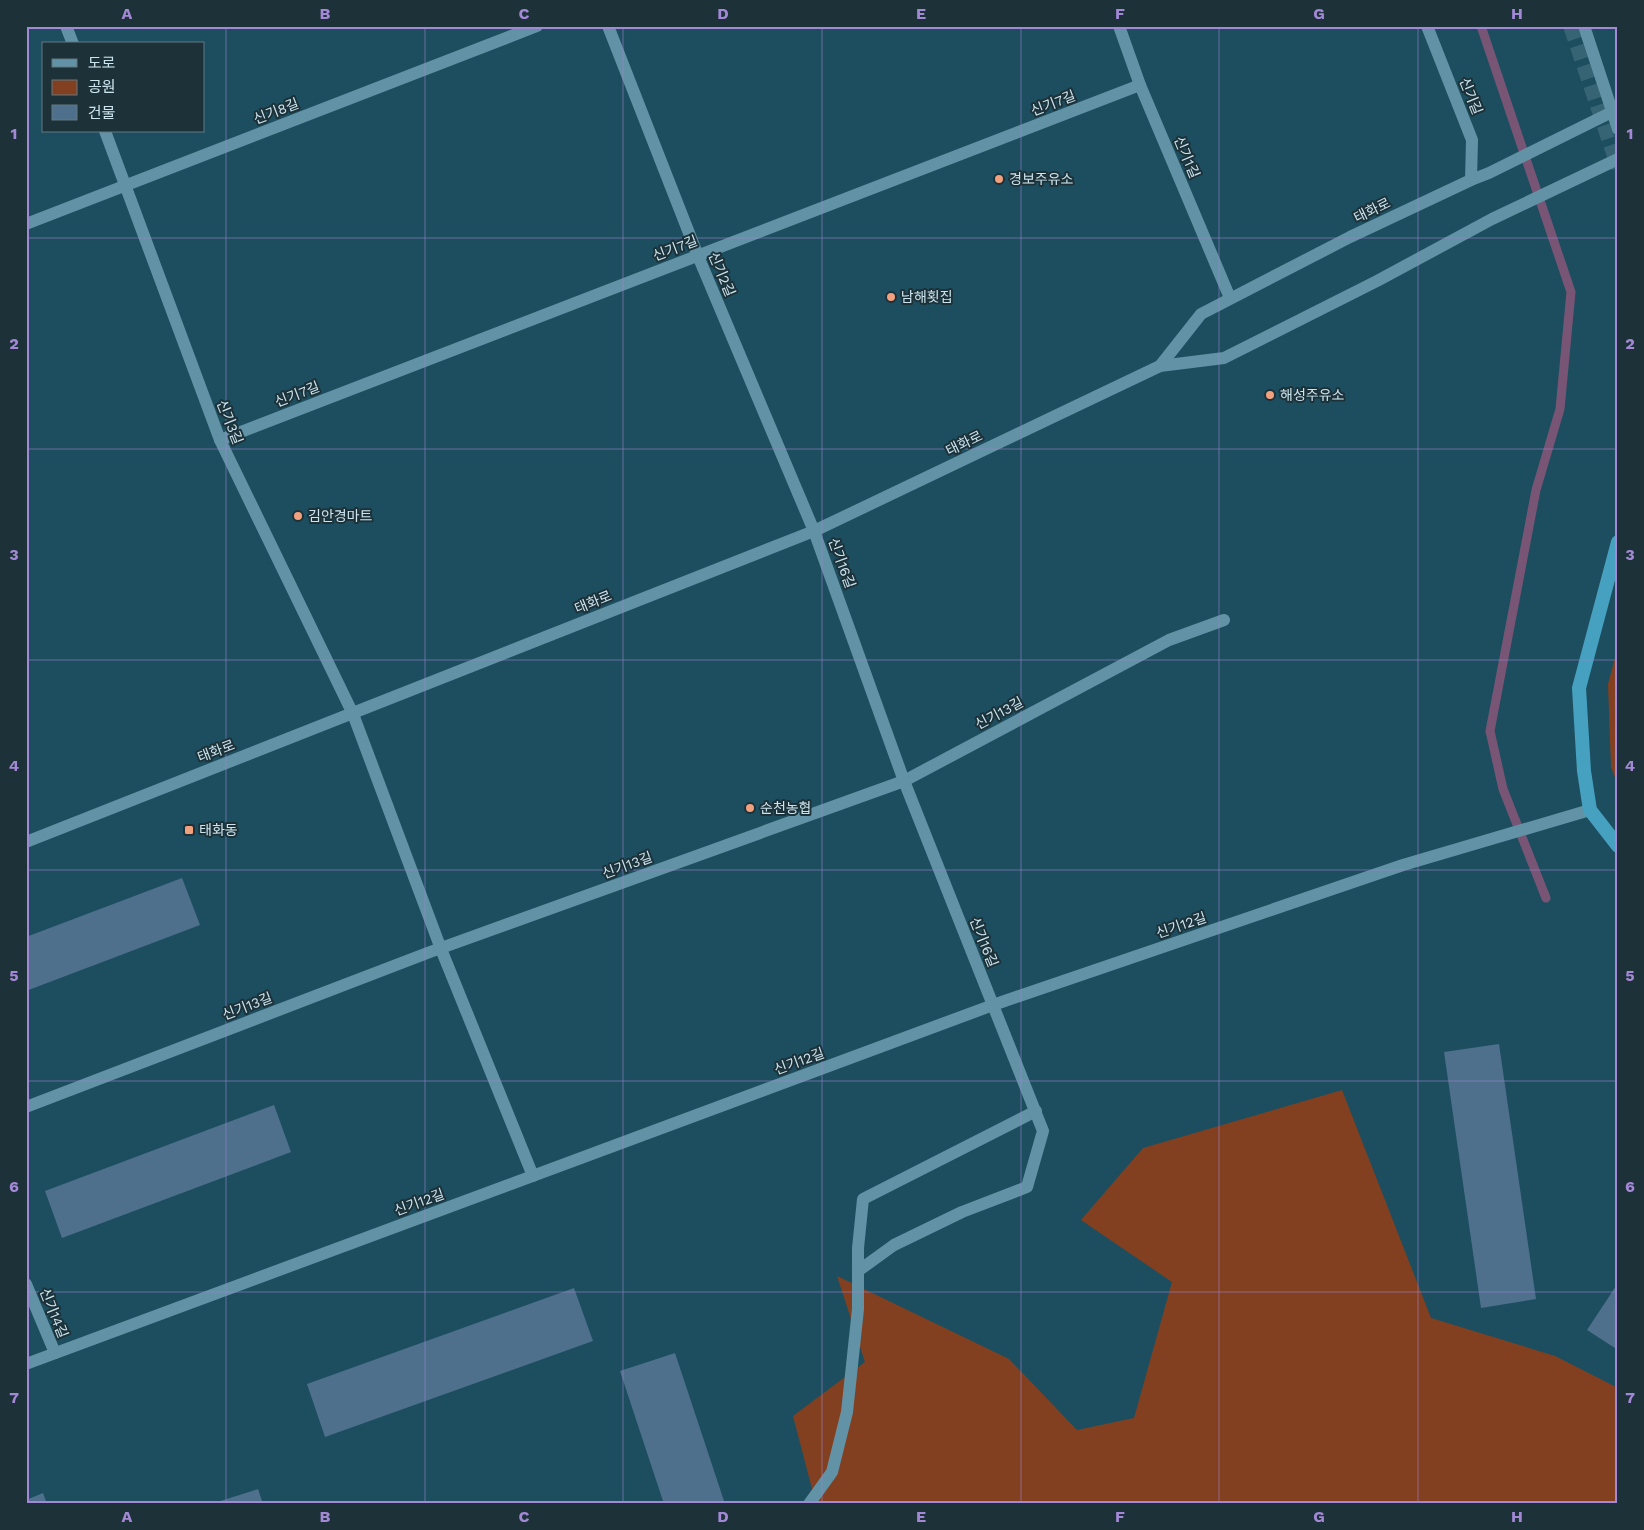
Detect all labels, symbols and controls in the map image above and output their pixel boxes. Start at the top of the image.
text: A [122,4,133,23]
text: B [320,4,331,23]
text: C [519,4,530,23]
text: D [717,4,729,23]
text: E [916,4,926,23]
text: F [1115,4,1125,23]
text: G [1313,4,1325,23]
text: H [1511,4,1523,23]
legend [42,42,205,132]
text: 도로 [88,54,116,72]
street label: 신기길 [1456,75,1486,117]
text: 공원 [88,78,116,96]
street label: 신기7길 [1028,87,1078,119]
street label: 신기8길 [251,95,301,127]
text: 건물 [88,104,116,122]
text: 1 [11,124,17,143]
text: 1 [1627,124,1633,143]
street label: 신기1길 [1171,134,1203,180]
place label: 경보주유소 [1009,171,1074,187]
marker: 경보주유소 [993,173,1005,185]
street label: 태화로 [1351,194,1393,226]
street label: 신기7길 [650,232,700,264]
street label: 신기2길 [705,249,739,299]
place label: 남해횟집 [901,289,953,305]
marker: 남해횟집 [885,291,897,303]
text: 2 [9,334,19,353]
text: 2 [1625,334,1635,353]
street label: 신기7길 [272,378,322,410]
place label: 해성주유소 [1280,387,1345,403]
marker: 해성주유소 [1264,389,1276,401]
street label: 신기3길 [214,397,246,447]
street label: 태화로 [943,427,985,459]
place label: 김안경마트 [308,508,373,524]
marker: 김안경마트 [292,510,304,522]
street label: 신기16길 [825,536,859,590]
text: 3 [9,545,19,564]
text: 3 [1625,545,1635,564]
street label: 태화로 [572,587,614,617]
street label: 신기13길 [972,694,1026,732]
street label: 태화로 [195,737,237,765]
text: 4 [9,756,19,775]
text: 4 [1625,756,1635,775]
place label: 순천농협 [760,800,812,816]
marker: 순천농협 [744,802,756,814]
place label: 태화동 [199,822,238,838]
marker: 태화동 [183,824,195,836]
street label: 신기13길 [600,849,654,881]
street label: 신기12길 [1154,909,1208,941]
street label: 신기16길 [967,915,1001,969]
text: 5 [9,966,19,985]
text: 5 [1625,966,1635,985]
street label: 신기13길 [220,989,274,1023]
street label: 신기12길 [772,1045,826,1077]
text: 6 [9,1177,19,1196]
text: 6 [1625,1177,1635,1196]
street label: 신기12길 [392,1186,446,1218]
street label: 신기14길 [37,1286,71,1340]
text: 7 [9,1388,19,1407]
text: 7 [1625,1388,1635,1407]
text: A [122,1507,133,1526]
text: B [320,1507,331,1526]
text: C [519,1507,530,1526]
text: D [717,1507,729,1526]
text: E [916,1507,926,1526]
text: F [1115,1507,1125,1526]
text: G [1313,1507,1325,1526]
text: H [1511,1507,1523,1526]

